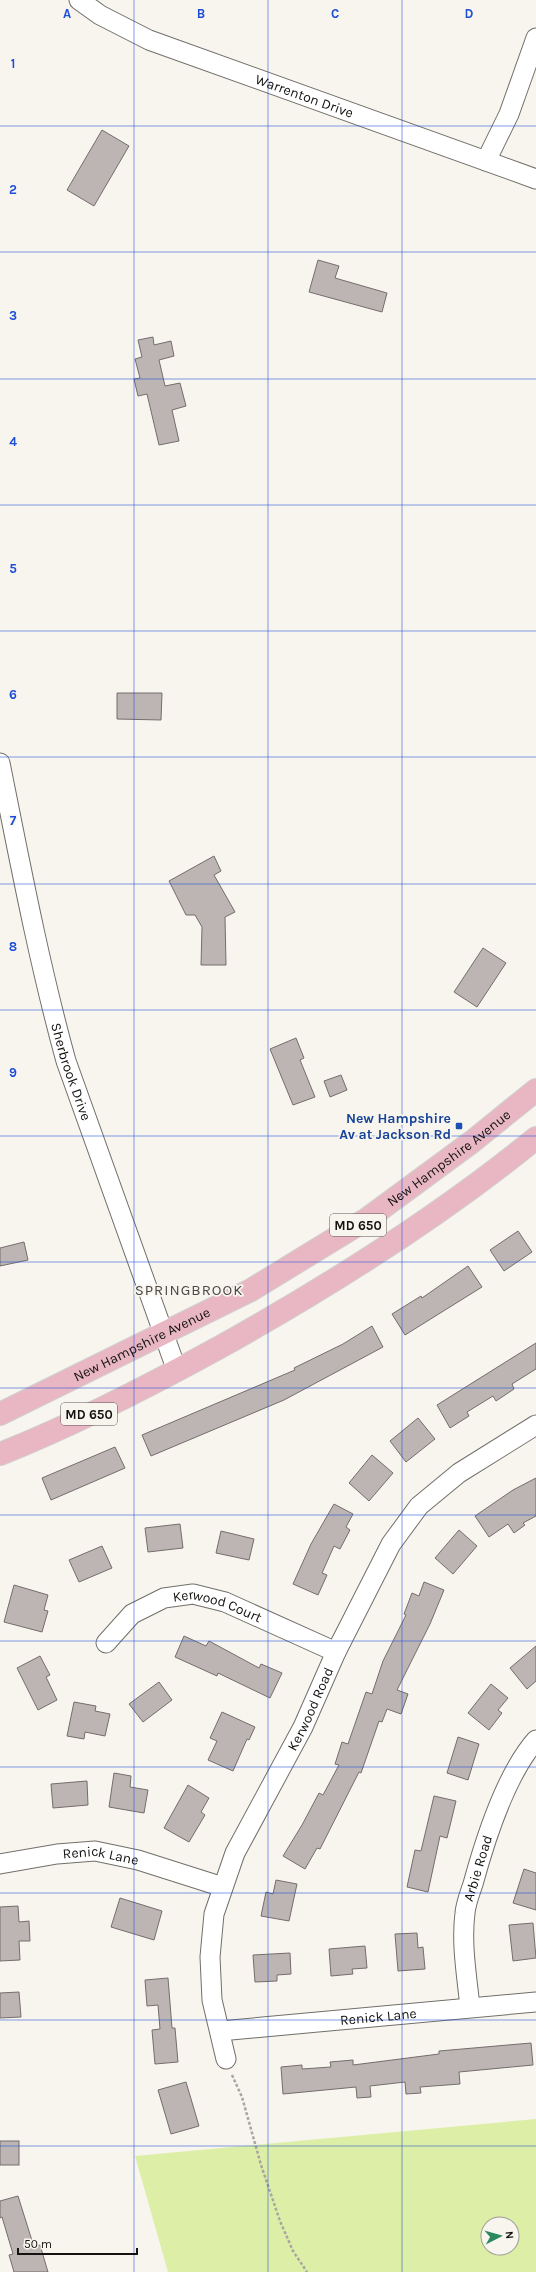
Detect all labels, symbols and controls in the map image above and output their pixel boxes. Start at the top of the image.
text: A [63,6,71,21]
text: B [197,6,205,21]
text: C [331,6,339,21]
text: D [465,6,474,21]
text: 1 [11,56,15,71]
street label: Warrenton Drive [253,71,356,122]
text: 2 [9,182,17,197]
text: 3 [9,308,17,323]
text: 4 [9,434,17,449]
text: 5 [9,561,17,576]
text: 6 [9,687,17,702]
text: 7 [10,813,17,828]
text: 8 [9,939,17,954]
street label: Sherbrook Drive [47,1021,95,1123]
text: 9 [9,1065,17,1080]
street label: New Hampshire Avenue [384,1106,514,1210]
place label: New Hampshire Av at Jackson Rd [339,1110,451,1143]
marker: New Hampshire Av at Jackson Rd [454,1121,464,1131]
road number: MD 650 [330,1214,386,1236]
district label: SPRINGBROOK [135,1281,243,1299]
street label: New Hampshire Avenue [71,1304,213,1385]
road number: MD 650 [61,1403,117,1425]
street label: Kerwood Court [172,1586,264,1626]
street label: Kerwood Road [284,1665,337,1754]
street label: Arbie Road [460,1833,496,1903]
street label: Renick Lane [62,1843,140,1869]
street label: Renick Lane [339,2005,417,2029]
north arrow [480,2216,520,2256]
scale bar [18,2230,137,2256]
text: N [503,2230,516,2240]
text: 50 m [24,2237,52,2251]

